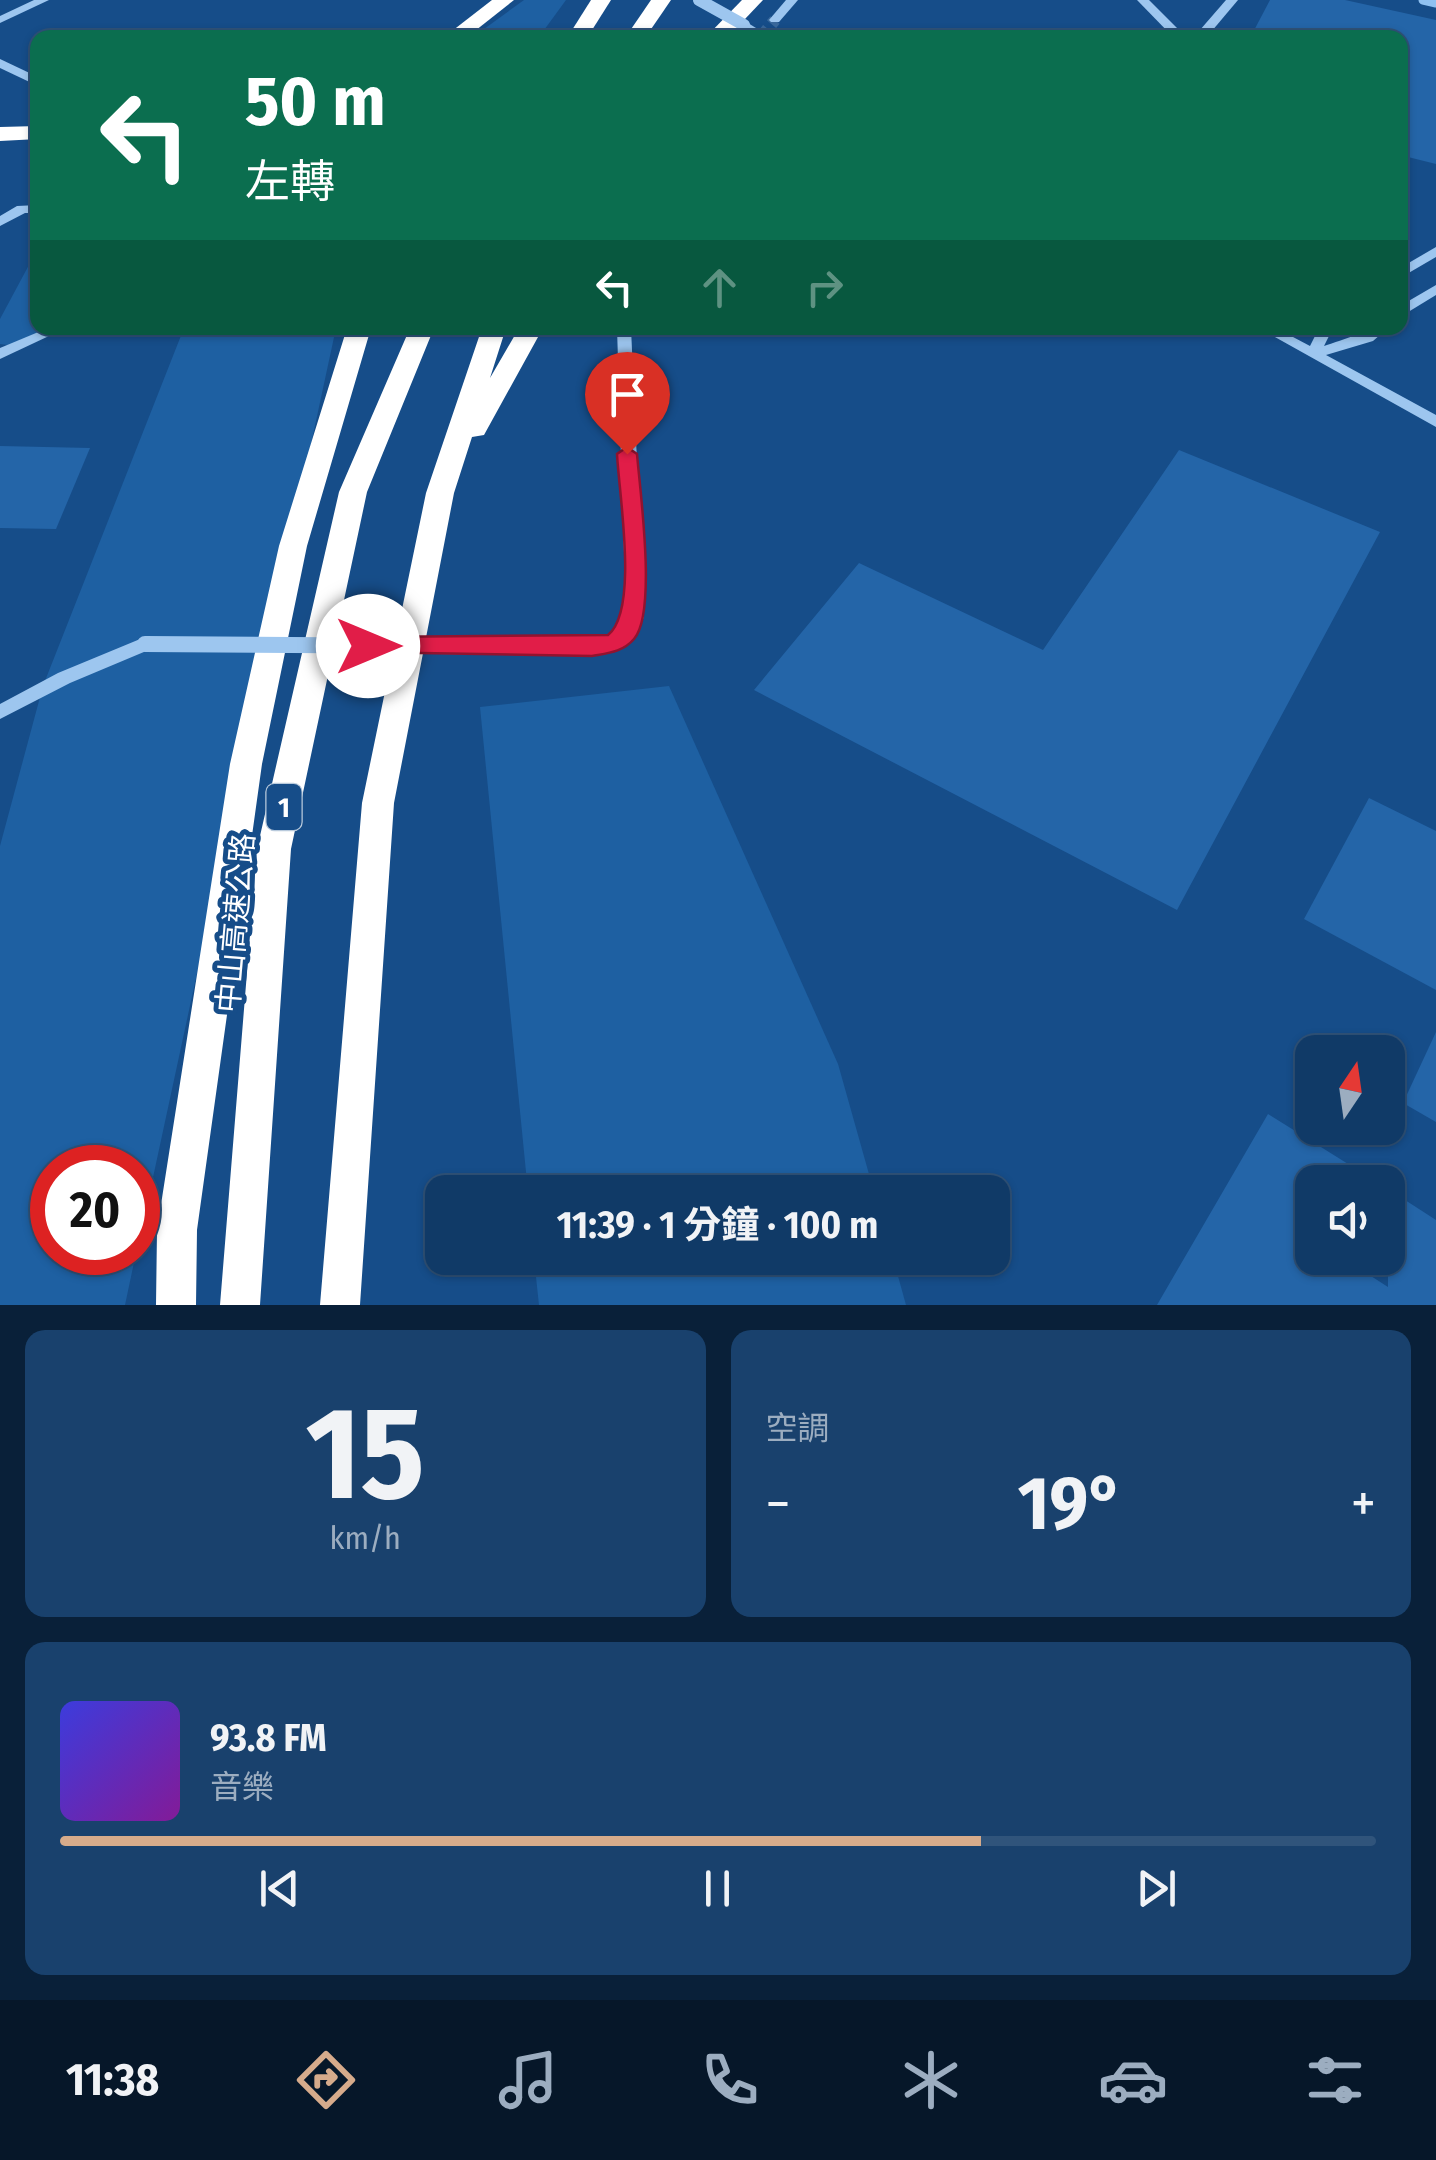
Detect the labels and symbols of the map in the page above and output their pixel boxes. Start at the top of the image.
pin [585,352,670,455]
position arrow [316,594,420,698]
road number: 1 [266,784,302,830]
street label: 中山高速公路 [210,832,262,1014]
north arrow [1295,1035,1405,1145]
speed limit sign: 20 [30,1145,160,1275]

